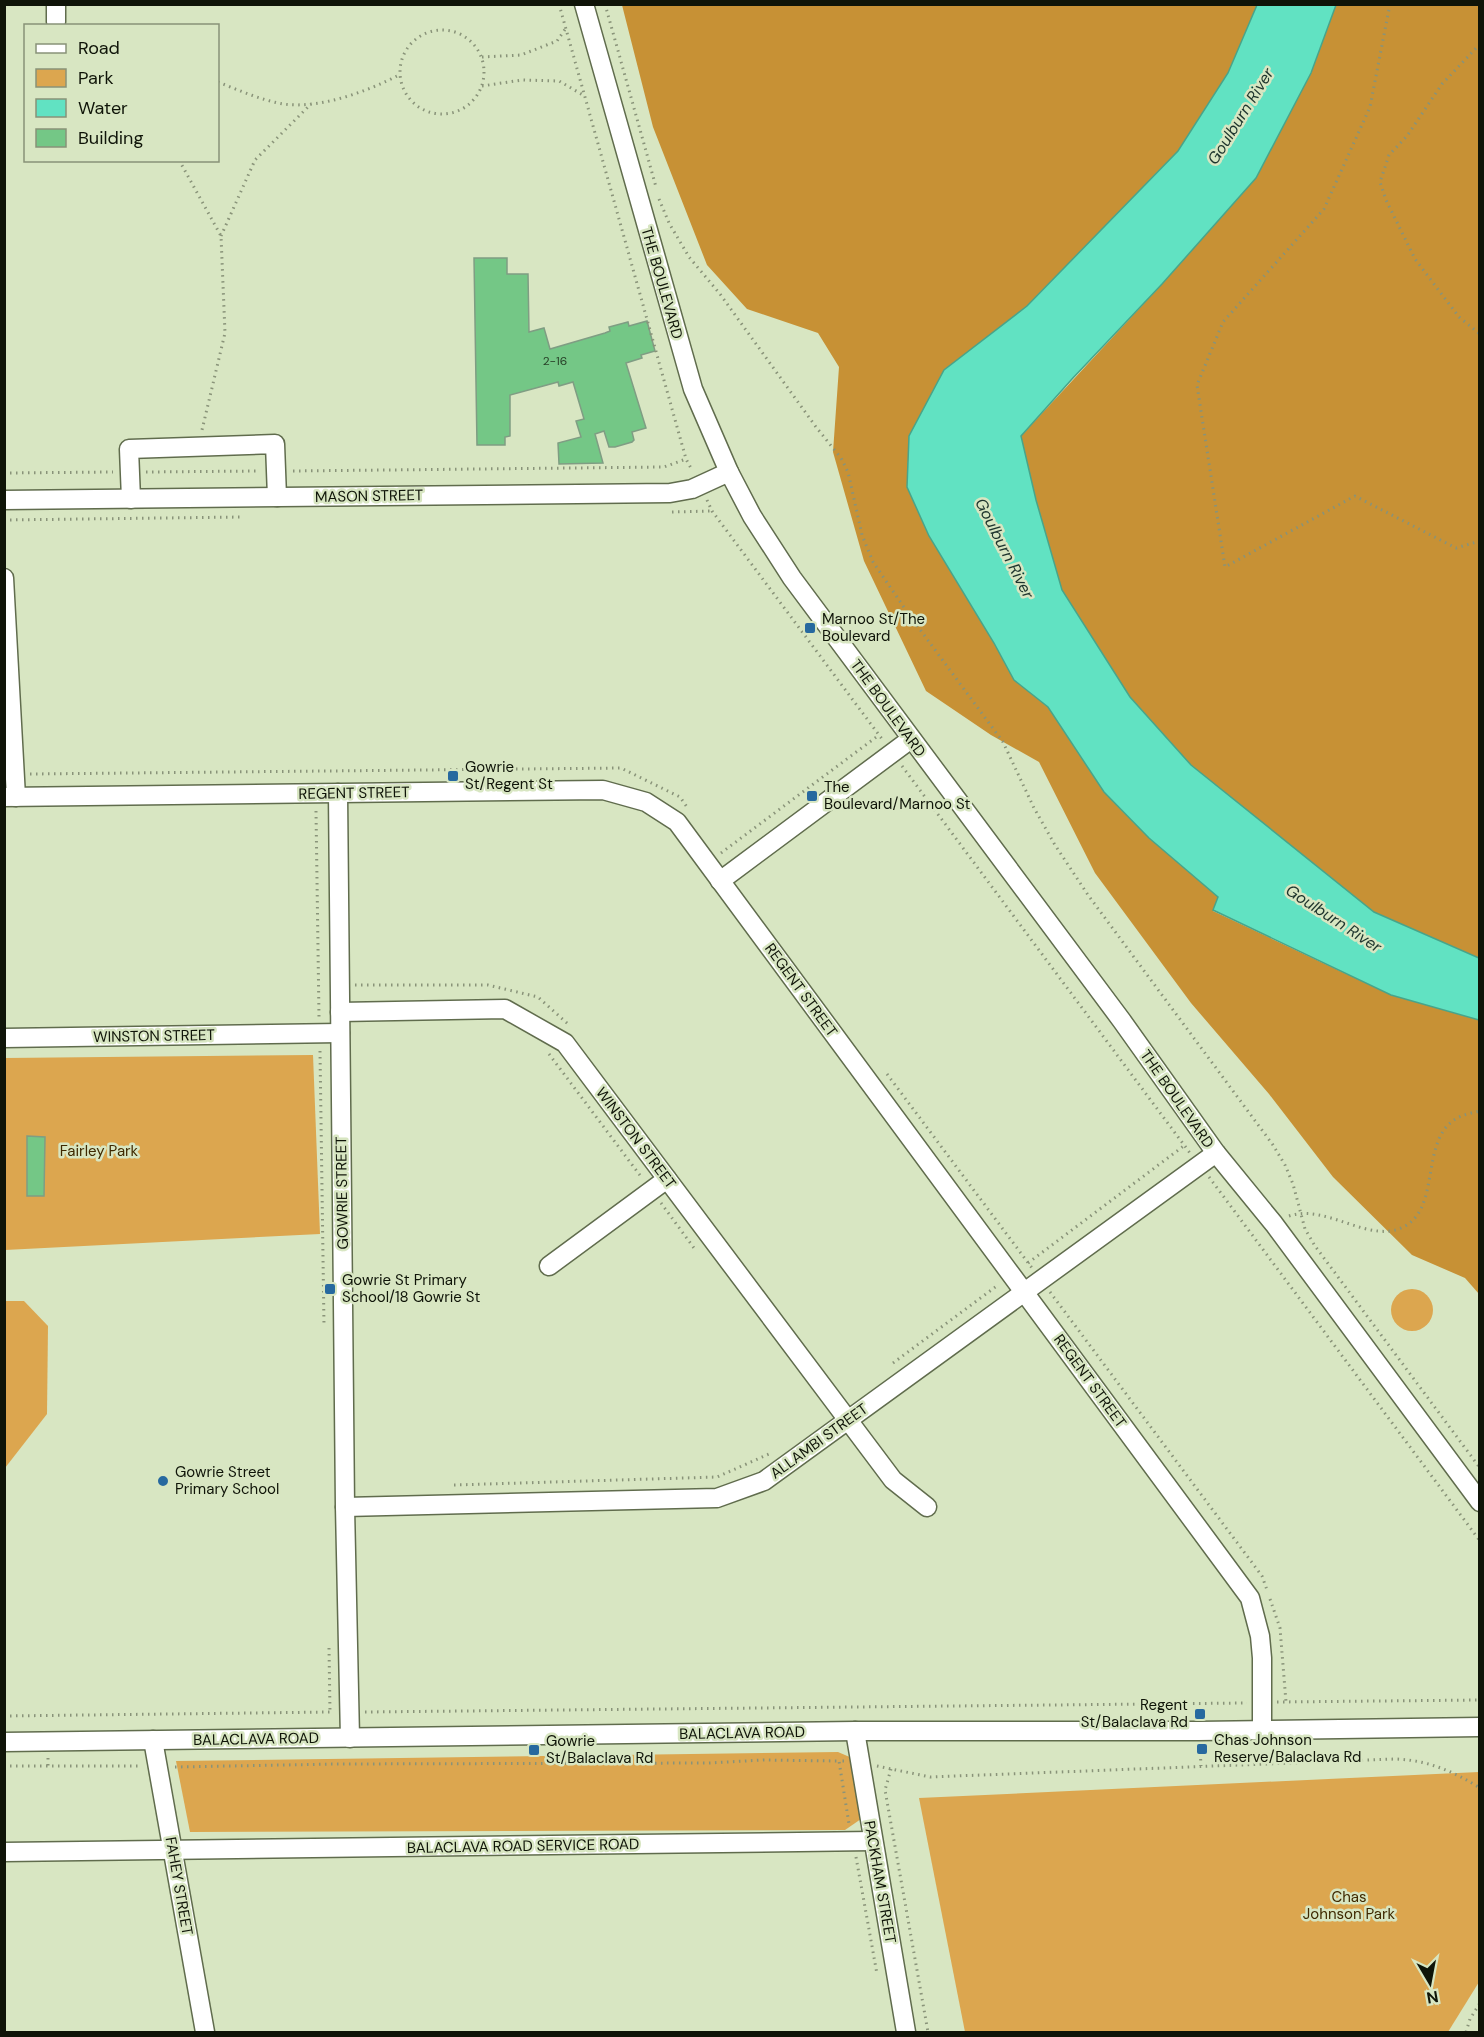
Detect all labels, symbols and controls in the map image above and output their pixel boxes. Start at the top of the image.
legend [24,24,219,162]
text: Road [78,36,120,60]
water label: Goulburn River [1202,63,1279,169]
text: Park [78,66,114,90]
text: Water [78,96,128,120]
text: Building [78,126,143,150]
street label: THE BOULEVARD [636,225,688,341]
house number: 2-16 [543,353,567,369]
street label: MASON STREET [315,485,423,507]
water label: Goulburn River [970,494,1039,603]
place label: Marnoo St/The Boulevard [822,609,925,646]
marker: Marnoo St/The Boulevard [803,621,817,635]
street label: THE BOULEVARD [846,655,930,761]
place label: Gowrie St/Regent St [465,757,553,794]
marker: Gowrie St/Regent St [446,769,460,783]
place label: The Boulevard/Marnoo St [824,777,971,814]
street label: REGENT STREET [298,782,410,804]
marker: The Boulevard/Marnoo St [805,789,819,803]
water label: Goulburn River [1282,880,1386,958]
street label: REGENT STREET [760,939,842,1041]
street label: WINSTON STREET [93,1025,215,1047]
street label: THE BOULEVARD [1136,1046,1218,1152]
street label: WINSTON STREET [591,1083,681,1193]
street label: GOWRIE STREET [331,1136,353,1250]
park label: Fairley Park [60,1141,139,1161]
place label: Gowrie St Primary School/18 Gowrie St [342,1270,480,1307]
marker: Gowrie St Primary School/18 Gowrie St [323,1282,337,1296]
street label: REGENT STREET [1049,1330,1131,1432]
street label: ALLAMBI STREET [766,1399,872,1483]
place label: Gowrie Street Primary School [175,1462,279,1499]
marker: Gowrie Street Primary School [156,1474,170,1488]
place label: Regent St/Balaclava Rd [1081,1695,1188,1732]
marker: Regent St/Balaclava Rd [1193,1707,1207,1721]
street label: BALACLAVA ROAD [679,1722,805,1744]
street label: BALACLAVA ROAD [193,1728,319,1750]
place label: Chas Johnson Reserve/Balaclava Rd [1214,1730,1361,1767]
place label: Gowrie St/Balaclava Rd [546,1731,653,1768]
marker: Chas Johnson Reserve/Balaclava Rd [1195,1742,1209,1756]
marker: Gowrie St/Balaclava Rd [527,1743,541,1757]
street label: PACKHAM STREET [859,1819,901,1945]
street label: BALACLAVA ROAD SERVICE ROAD [407,1834,639,1858]
street label: FAHEY STREET [161,1835,197,1937]
park label: Chas Johnson Park [1303,1887,1396,1924]
north arrow [1400,1953,1460,2013]
text: N [1425,1986,1440,2009]

